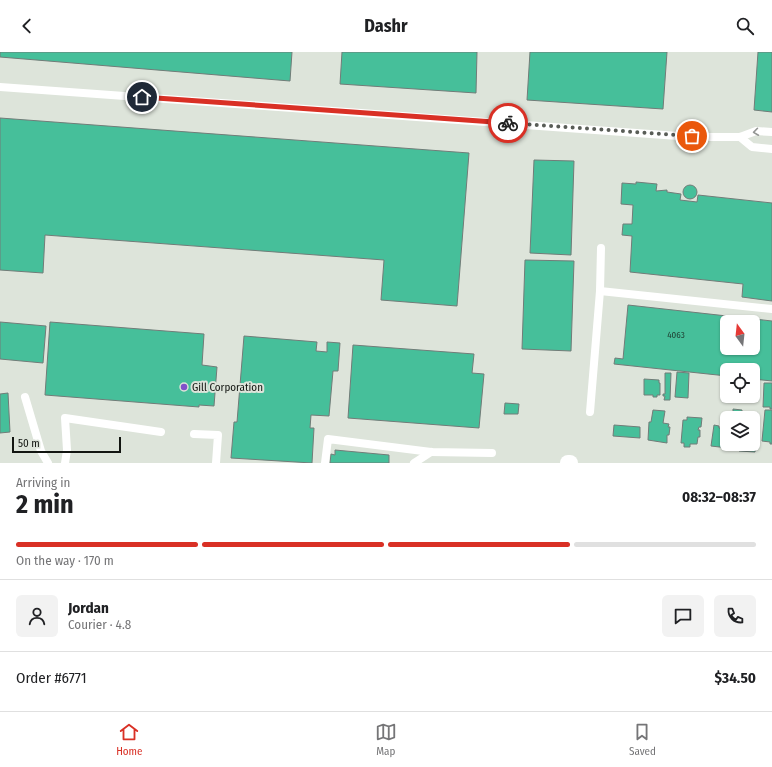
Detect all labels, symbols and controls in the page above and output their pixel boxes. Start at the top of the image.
icon: back [16,15,38,37]
text: Dashr [364,15,408,37]
icon: search [734,15,756,37]
pin [125,80,159,114]
icon: home [131,86,153,108]
courier [488,103,528,143]
icon: bike [497,112,519,134]
pin [675,119,709,153]
icon: bag [681,125,703,147]
one-way arrow [752,127,759,136]
north arrow [720,315,760,355]
map controls [720,315,760,451]
house number: 4063 [667,330,685,340]
button: locate [720,363,760,403]
place label: Gill Corporation [192,381,263,394]
marker: Gill Corporation [179,382,189,392]
button: layers [720,411,760,451]
scale bar [12,435,121,454]
text: 50 m [18,437,40,450]
text: Arriving in [16,475,70,490]
text: 08:32–08:37 [682,488,756,506]
text: 2 min [16,489,74,520]
text: On the way · 170 m [16,553,114,568]
button: person [16,595,58,637]
button: chat [662,595,704,637]
button: phone [714,595,756,637]
text: Jordan [68,599,109,617]
text: Courier · 4.8 [68,617,131,632]
text: Order #6771 [16,669,87,687]
text: $34.50 [715,669,756,687]
tab: Home [116,721,142,758]
tab: Map [375,721,397,758]
tab: Saved [629,721,656,758]

